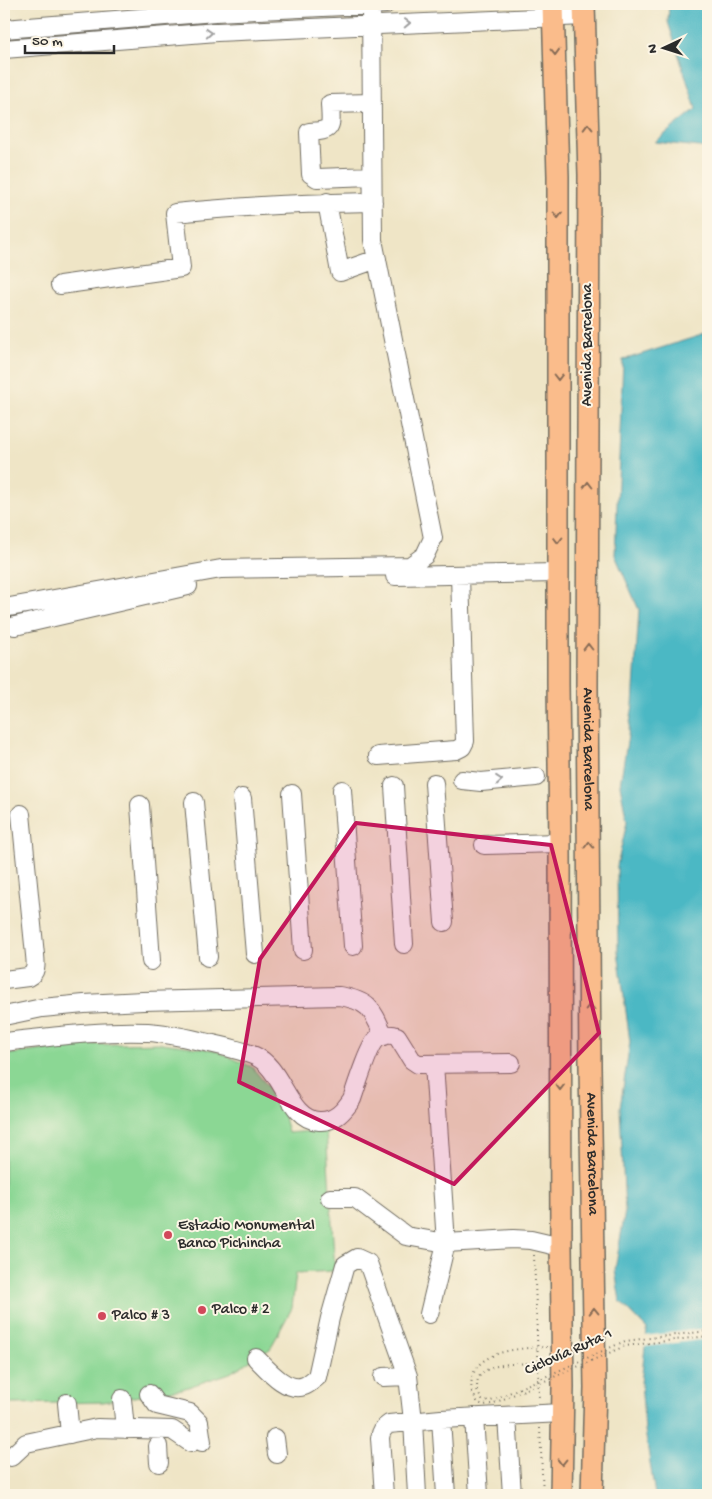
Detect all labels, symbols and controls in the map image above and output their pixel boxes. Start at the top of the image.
one-way arrow [403,18,411,28]
scale bar [25,22,114,54]
north arrow [640,22,690,72]
one-way arrow [206,27,214,38]
text: 50 m [32,33,63,51]
text: N [645,44,662,54]
one-way arrow [550,49,560,57]
one-way arrow [582,123,593,131]
one-way arrow [553,212,563,219]
street label: Avenida Barcelona [579,283,598,406]
one-way arrow [553,374,563,382]
one-way arrow [583,480,593,488]
one-way arrow [553,536,563,544]
one-way arrow [583,643,593,650]
street label: Avenida Barcelona [578,687,597,811]
one-way arrow [495,775,503,786]
one-way arrow [584,840,594,848]
one-way arrow [585,1003,595,1010]
one-way arrow [555,1084,565,1091]
street label: Avenida Barcelona [581,1092,602,1217]
place label: Estadio Monumental Banco Pichincha [177,1217,315,1254]
marker: Estadio Monumental Banco Pichincha [162,1229,174,1241]
place label: Palco # 2 [211,1301,270,1320]
marker: Palco # 2 [196,1304,208,1316]
place label: Palco # 3 [111,1307,170,1326]
one-way arrow [589,1307,599,1314]
marker: Palco # 3 [96,1310,108,1322]
street label: Ciclovía Ruta 1 [522,1325,616,1381]
one-way arrow [557,1459,567,1467]

